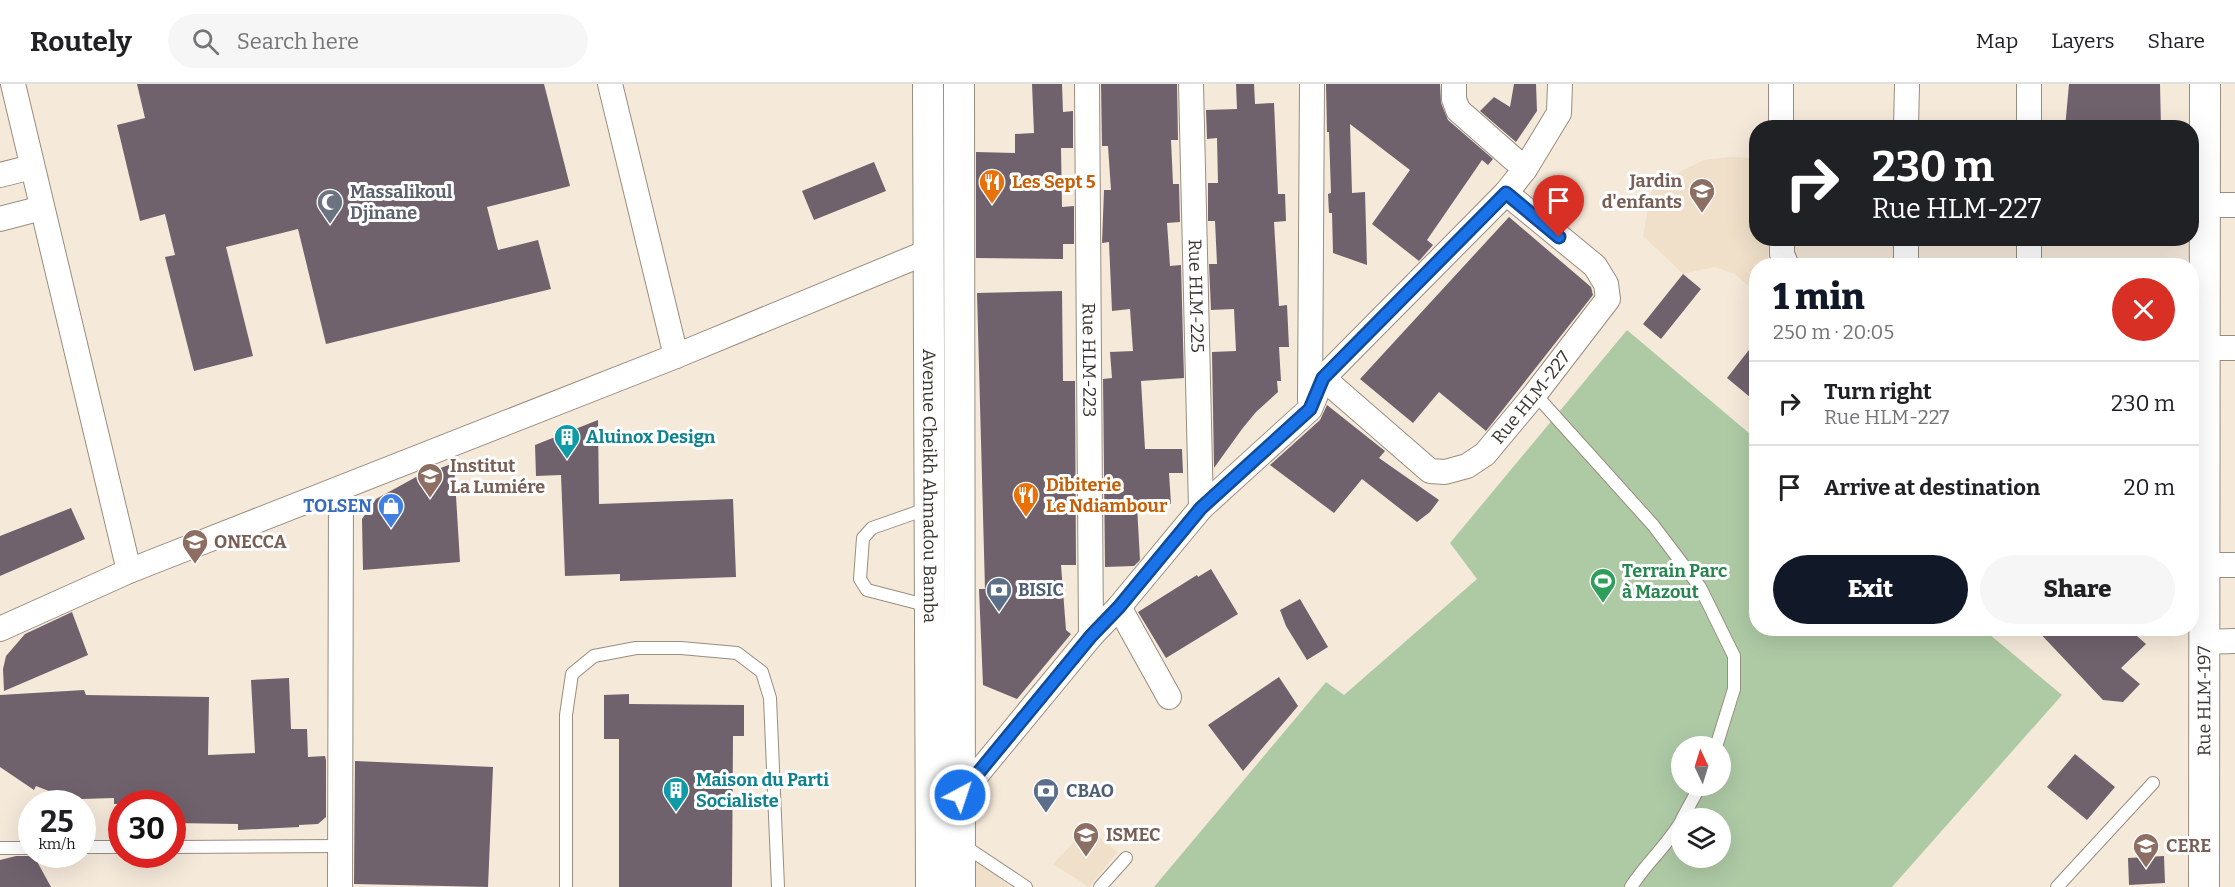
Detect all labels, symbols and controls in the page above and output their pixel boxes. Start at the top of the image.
search box [168,14,588,68]
text: Routely [30,25,132,58]
icon: search [189,25,222,58]
text: Search here [237,28,359,55]
text: Map [1976,28,2018,54]
text: Layers [2051,28,2115,54]
text: Share [2148,28,2205,54]
text: 230 m [1872,142,1994,192]
icon: right [1773,144,1851,222]
restaurant icon: Les Sept 5 [977,167,1007,205]
place label: Jardin d'enfants [1602,170,1682,213]
place label: Les Sept 5 [1012,171,1096,193]
pin [1533,175,1584,237]
school or university icon: Jardin d'enfants [1687,176,1717,214]
place label: Massalikoul Djinane [350,181,453,224]
icon: arrive [1542,184,1575,217]
mosque icon: Massalikoul Djinane [315,187,345,225]
text: Rue HLM-227 [1872,193,2041,225]
street label: Rue HLM-225 [1184,239,1208,353]
text: 1 min [1773,275,1865,319]
button: close [2112,278,2175,341]
street label: Rue HLM-223 [1078,303,1100,417]
text: 250 m · 20:05 [1773,320,1894,344]
street label: Rue HLM-227 [1487,347,1575,449]
street label: Avenue Cheikh Ahmadou Bamba [918,349,941,623]
text: Turn right [1824,378,1932,405]
icon: right [1773,387,1806,420]
text: 230 m [2111,390,2175,417]
text: Rue HLM-227 [1824,405,1949,429]
building icon: Aluinox Design [552,422,582,460]
place label: Aluinox Design [586,426,716,448]
place label: Institut La Lumiére [450,455,545,498]
school or university icon: Institut La Lumiére [415,461,445,499]
icon: arrive [1773,471,1806,504]
place label: Dibiterie Le Ndiambour [1046,474,1168,517]
text: Arrive at destination [1824,474,2040,501]
text: 20 m [2124,474,2175,501]
restaurant icon: Dibiterie Le Ndiambour [1011,480,1041,518]
shop icon: TOLSEN [376,491,406,529]
place label: TOLSEN [303,495,372,517]
school or university icon: ONECCA [180,527,210,565]
place label: ONECCA [214,531,287,553]
button: Exit [1773,555,1968,624]
button: Share [1980,555,2175,624]
place label: Terrain Parc à Mazout [1622,560,1727,603]
sports icon: Terrain Parc à Mazout [1588,566,1618,604]
bank icon: BISIC [984,575,1014,613]
place label: BISIC [1018,579,1064,601]
street label: Rue HLM-197 [2193,646,2215,756]
north arrow [1671,736,1731,796]
map controls [1671,736,1731,868]
position arrow [928,763,992,827]
place label: Maison du Parti Socialiste [696,769,829,812]
building icon: Maison du Parti Socialiste [661,775,691,813]
bank icon: CBAO [1031,776,1061,814]
place label: CBAO [1066,780,1114,802]
speed limit sign: 30 [108,790,186,868]
text: 25 [40,804,74,840]
button: layers [1671,808,1731,868]
school or university icon: ISMEC [1071,820,1101,858]
place label: ISMEC [1106,824,1161,846]
school or university icon: CERE [2131,831,2161,869]
text: km/h [38,835,76,853]
place label: CERE [2166,835,2211,857]

